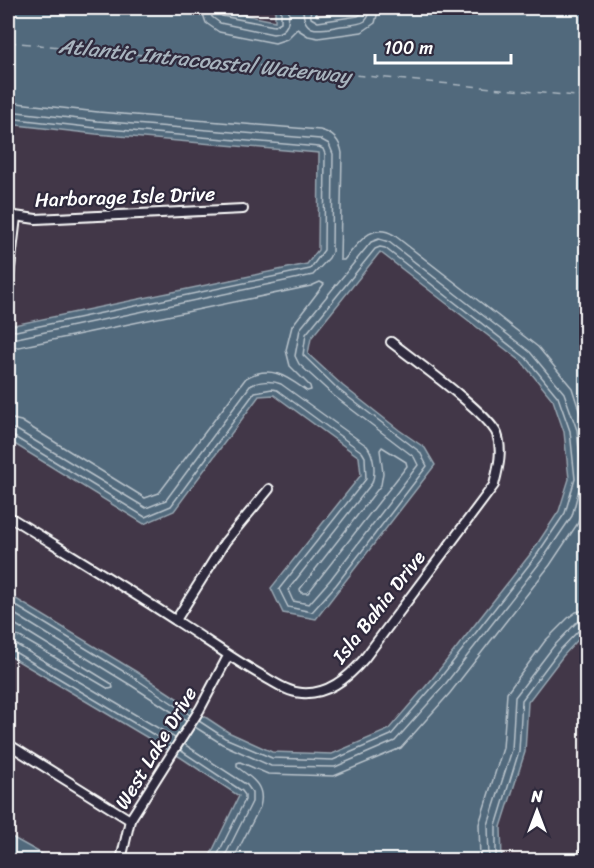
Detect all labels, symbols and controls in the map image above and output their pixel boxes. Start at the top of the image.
water label: Atlantic Intracoastal Waterway [56,27,356,96]
scale bar [375,27,512,65]
text: 100 m [384,32,433,64]
street label: Harborage Isle Drive [34,176,216,218]
street label: Isla Bahia Drive [323,542,435,672]
street label: West Lake Drive [105,679,207,817]
north arrow [507,781,567,841]
text: N [530,782,543,811]

